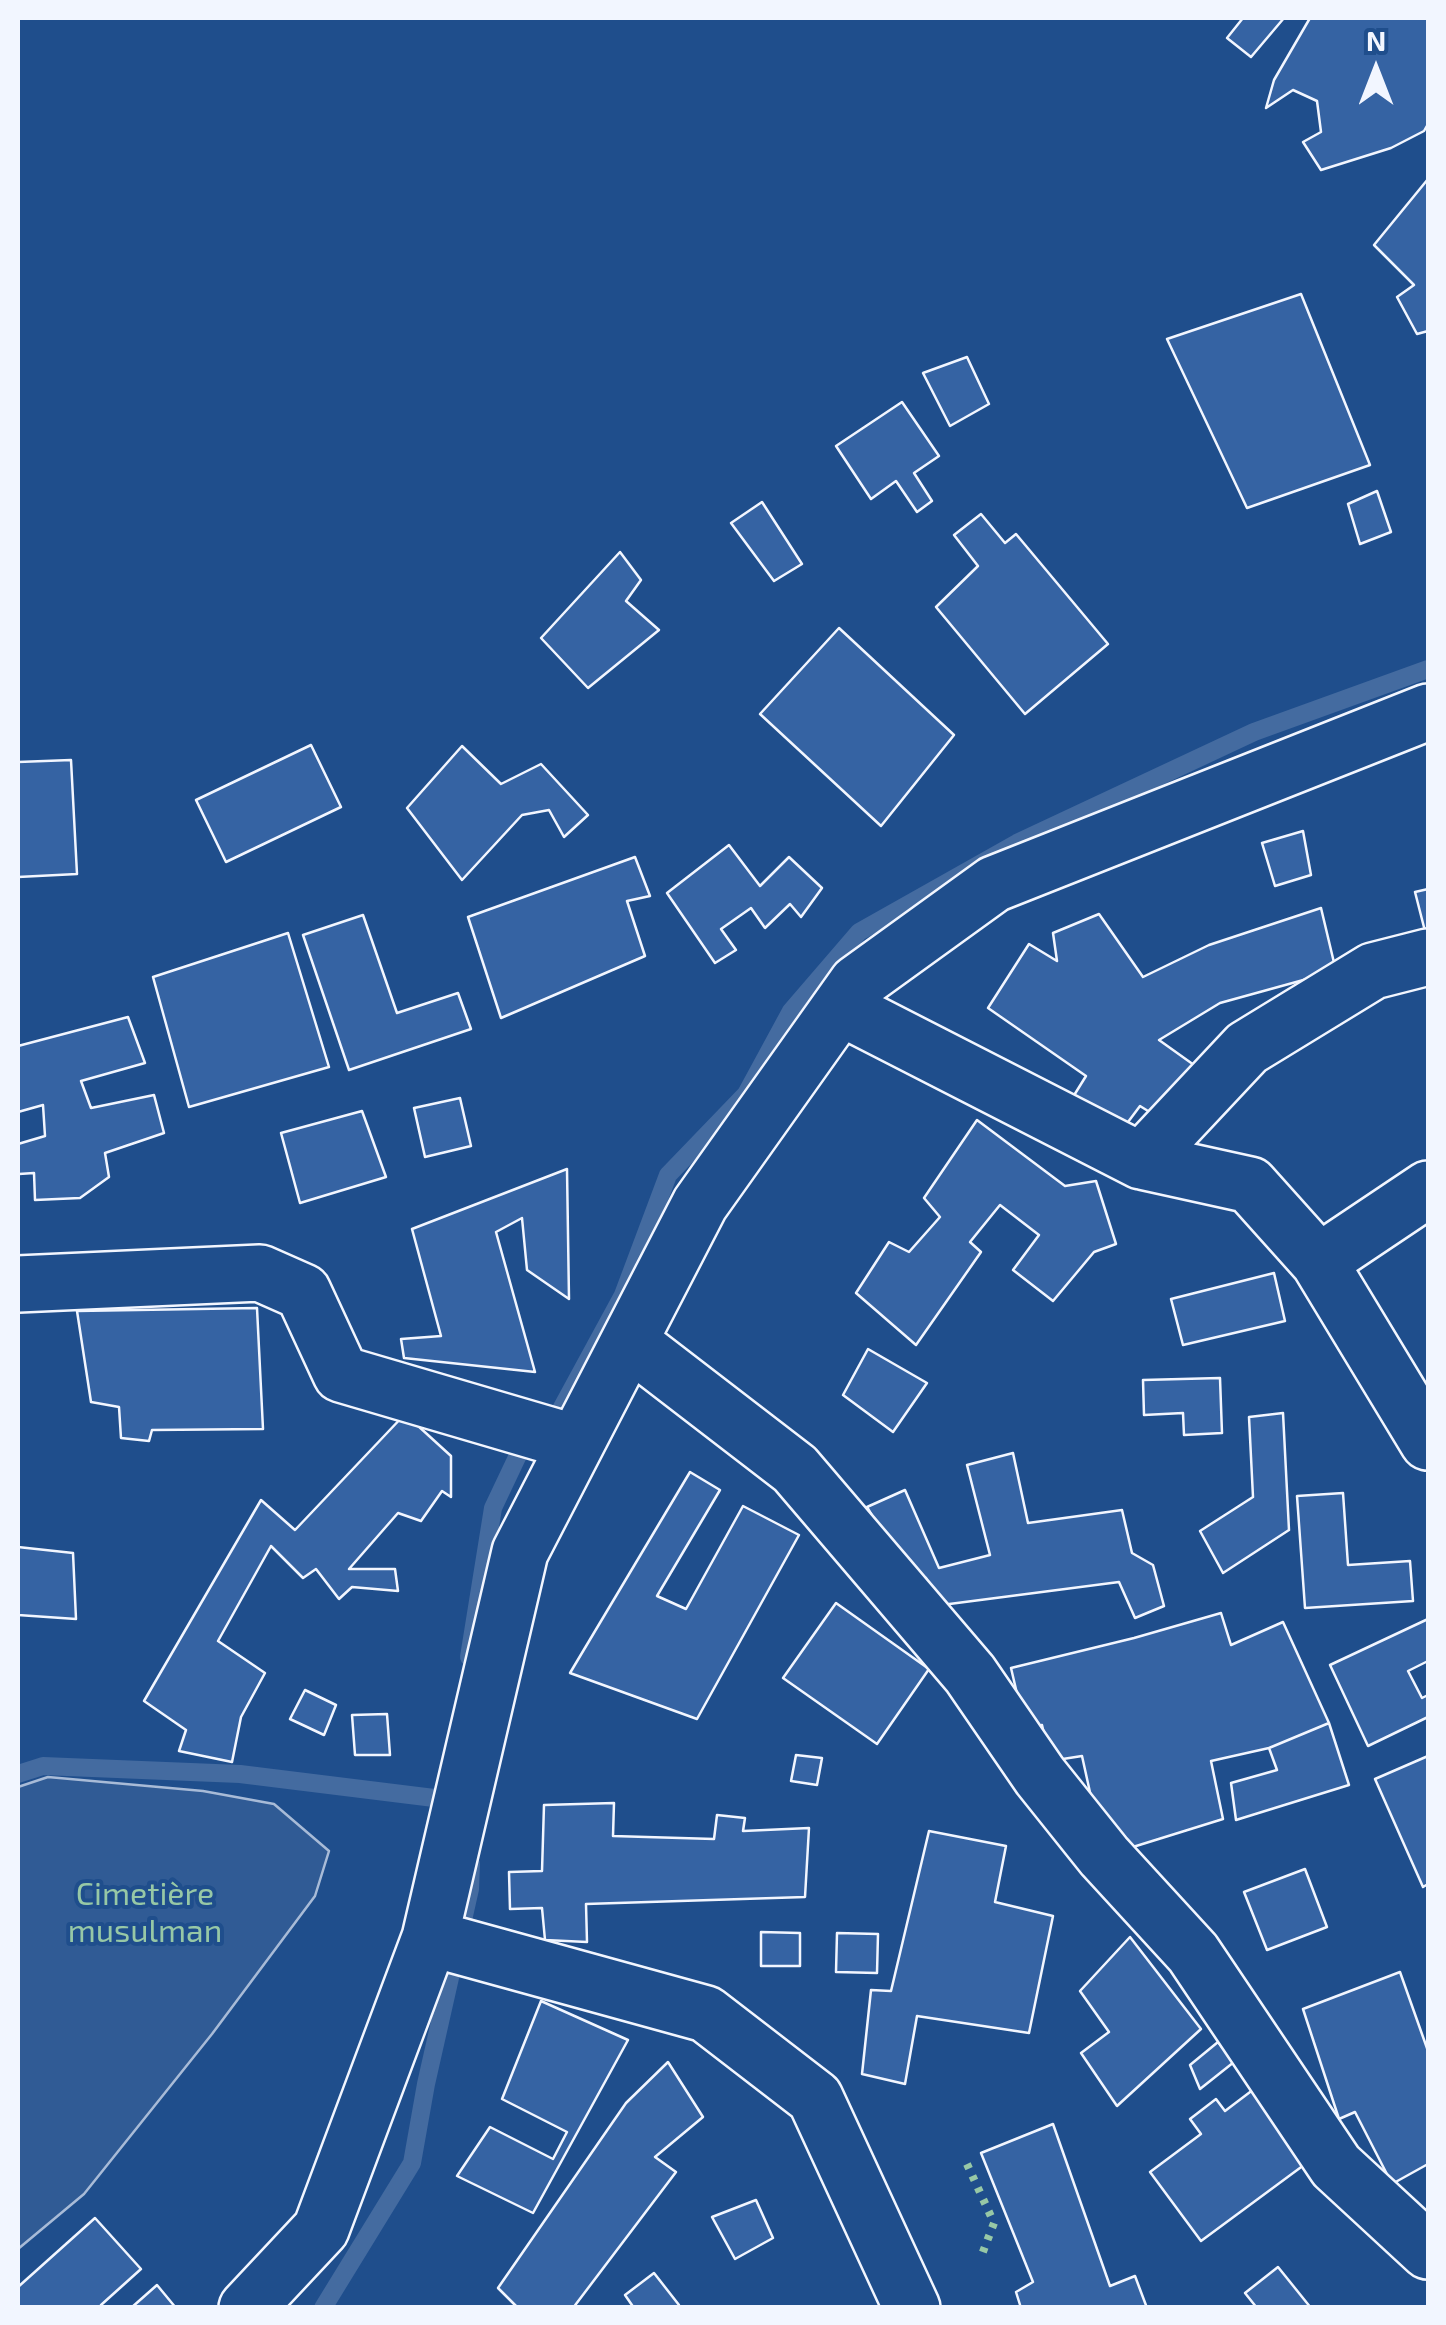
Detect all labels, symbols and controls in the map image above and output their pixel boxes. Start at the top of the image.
north arrow [1326,20,1426,120]
text: N [1366,23,1386,57]
park label: Cimetière musulman [68,1875,222,1950]

